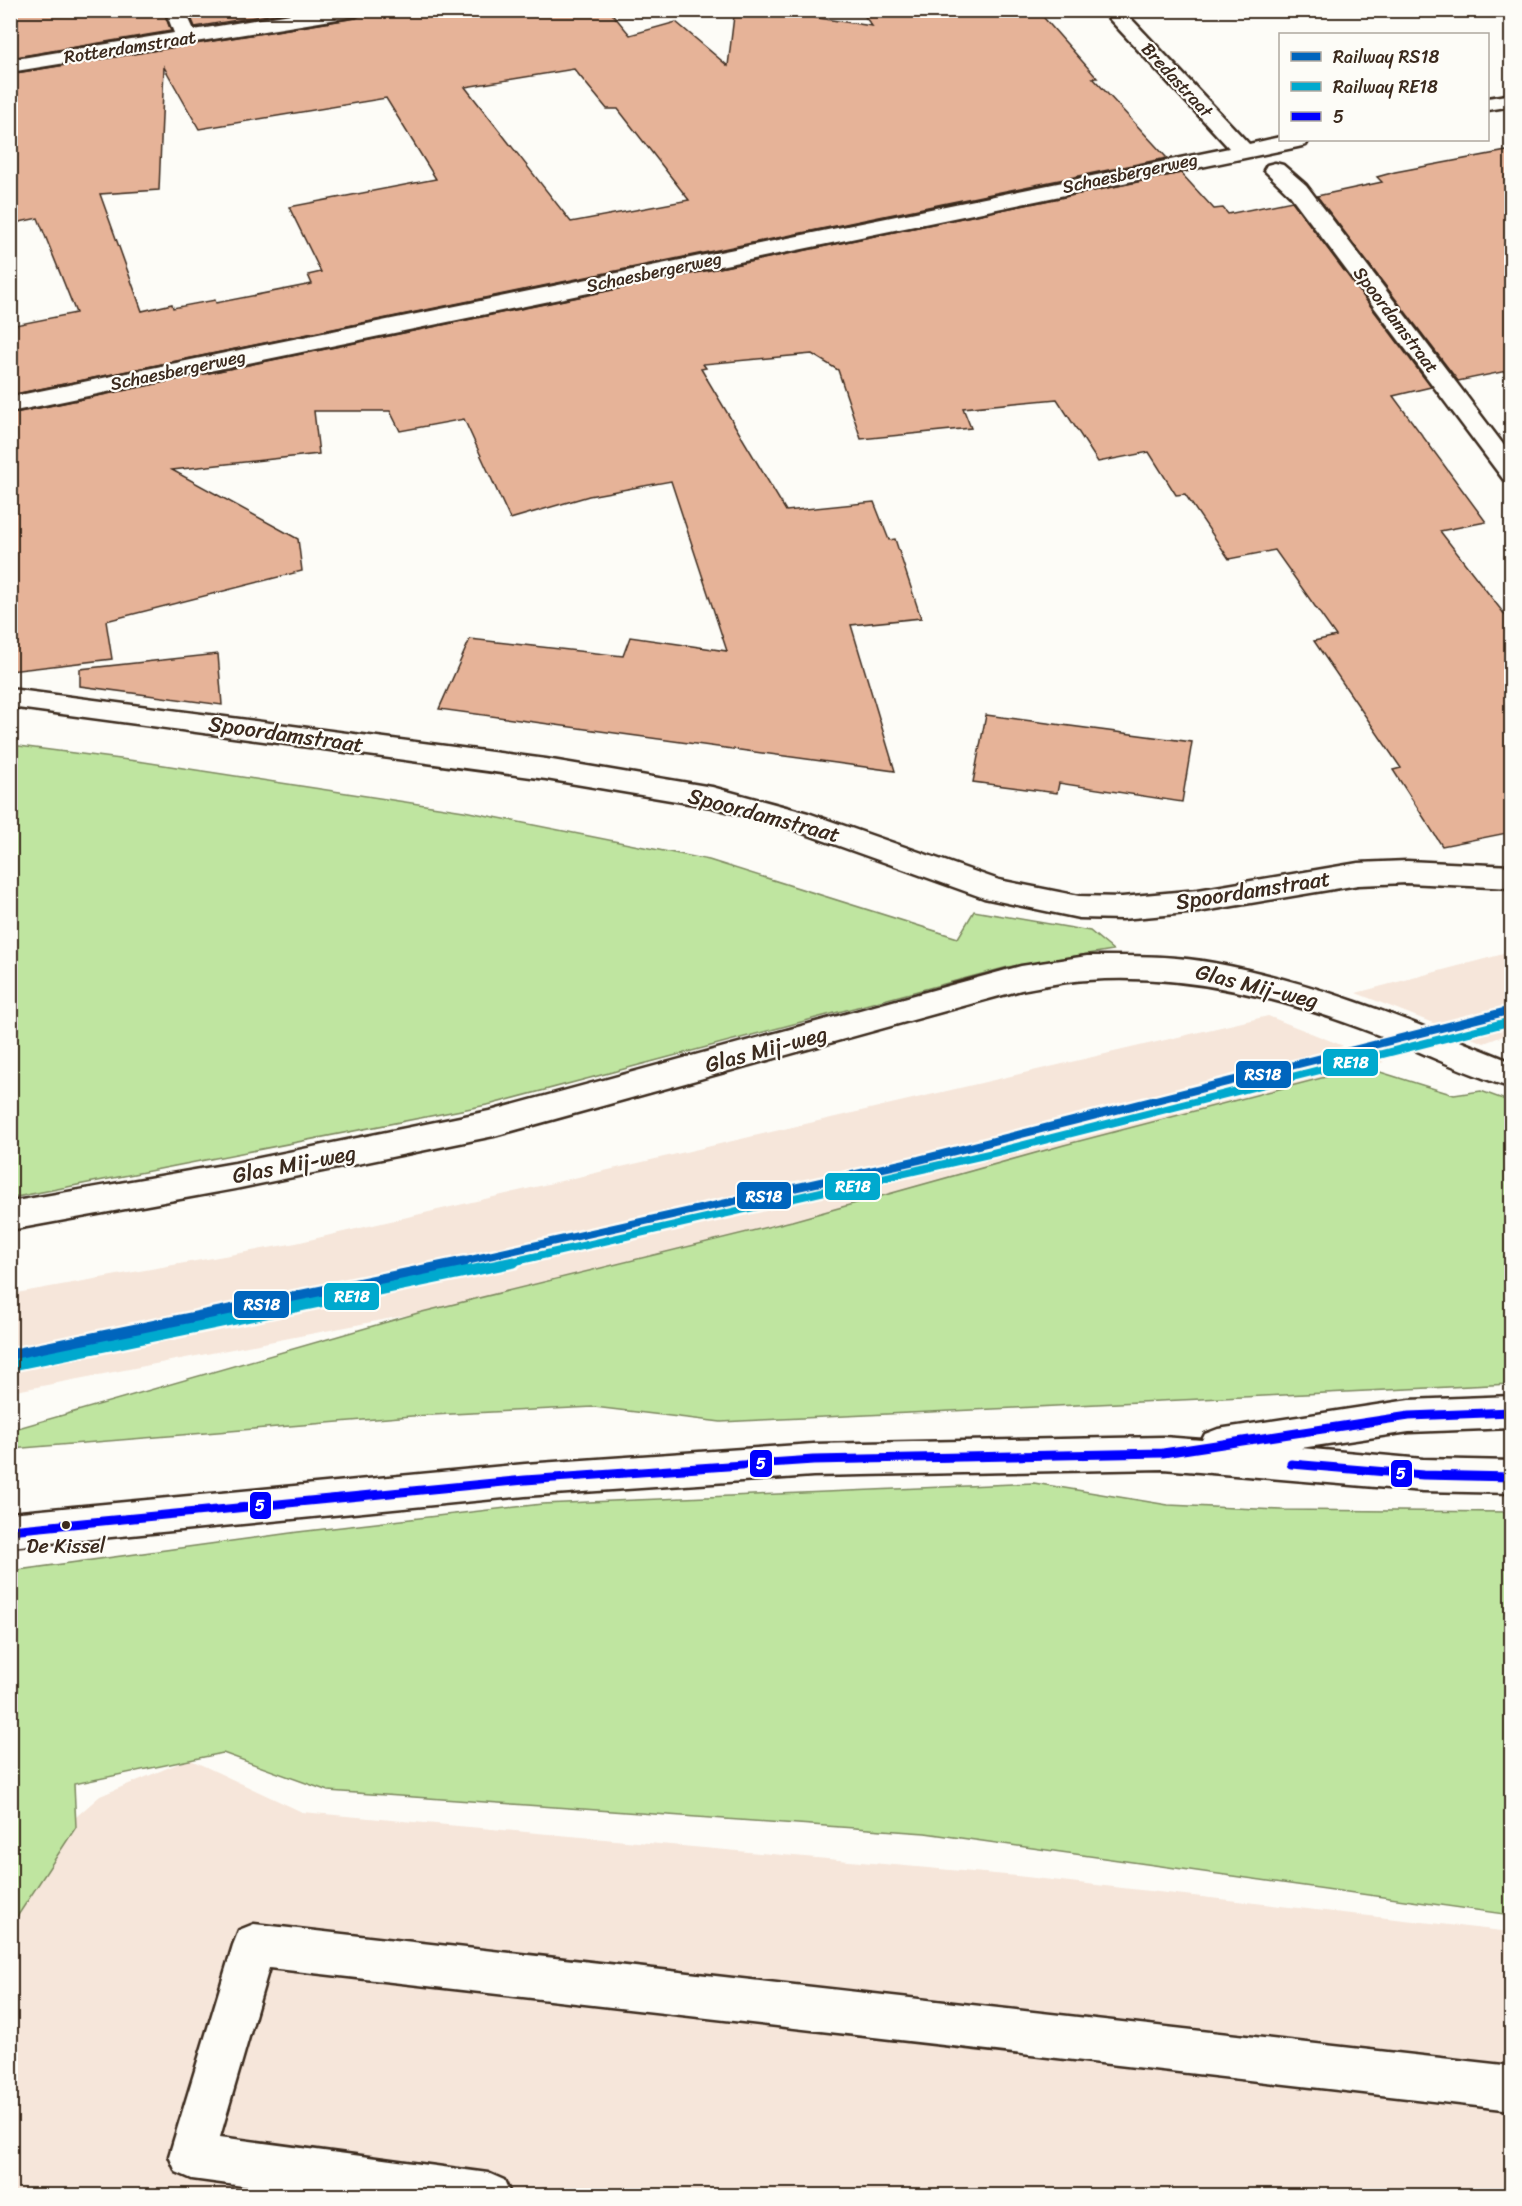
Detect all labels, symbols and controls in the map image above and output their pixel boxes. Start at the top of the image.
street label: Rotterdamstraat [62,21,198,73]
legend [1279,33,1489,141]
street label: Bredastraat [1133,35,1221,126]
text: Railway RS18 [1333,41,1439,73]
text: Railway RE18 [1333,71,1438,103]
text: 5 [1333,101,1344,133]
street label: Schaesbergerweg [1059,143,1201,203]
street label: Schaesbergerweg [583,242,725,302]
street label: Spoordamstraat [1345,259,1447,381]
street label: Schaesbergerweg [107,340,249,400]
street label: Spoordamstraat [206,704,366,764]
street label: Spoordamstraat [684,776,845,854]
street label: Spoordamstraat [1173,858,1333,921]
street label: Glas Mij-weg [1191,952,1323,1020]
street label: Glas Mij-weg [700,1014,832,1084]
line badge: RE18 [1322,1048,1379,1077]
text: RE18 [1332,1048,1369,1077]
line badge: RS18 [1235,1060,1292,1089]
text: RS18 [1244,1060,1281,1089]
street label: Glas Mij-weg [229,1133,359,1195]
line badge: RE18 [824,1172,881,1201]
text: RE18 [834,1172,871,1201]
line badge: RS18 [736,1181,792,1210]
text: RS18 [745,1182,782,1211]
line badge: RE18 [323,1282,380,1311]
text: RE18 [333,1282,370,1311]
line badge: RS18 [233,1290,290,1319]
text: RS18 [243,1290,280,1319]
line badge: 5 [749,1449,773,1478]
text: 5 [756,1449,766,1478]
line badge: 5 [1390,1459,1413,1488]
text: 5 [1396,1459,1406,1488]
line badge: 5 [249,1491,272,1520]
text: 5 [255,1491,265,1520]
marker: De Kissel [60,1519,72,1531]
place label: De Kissel [27,1529,106,1564]

